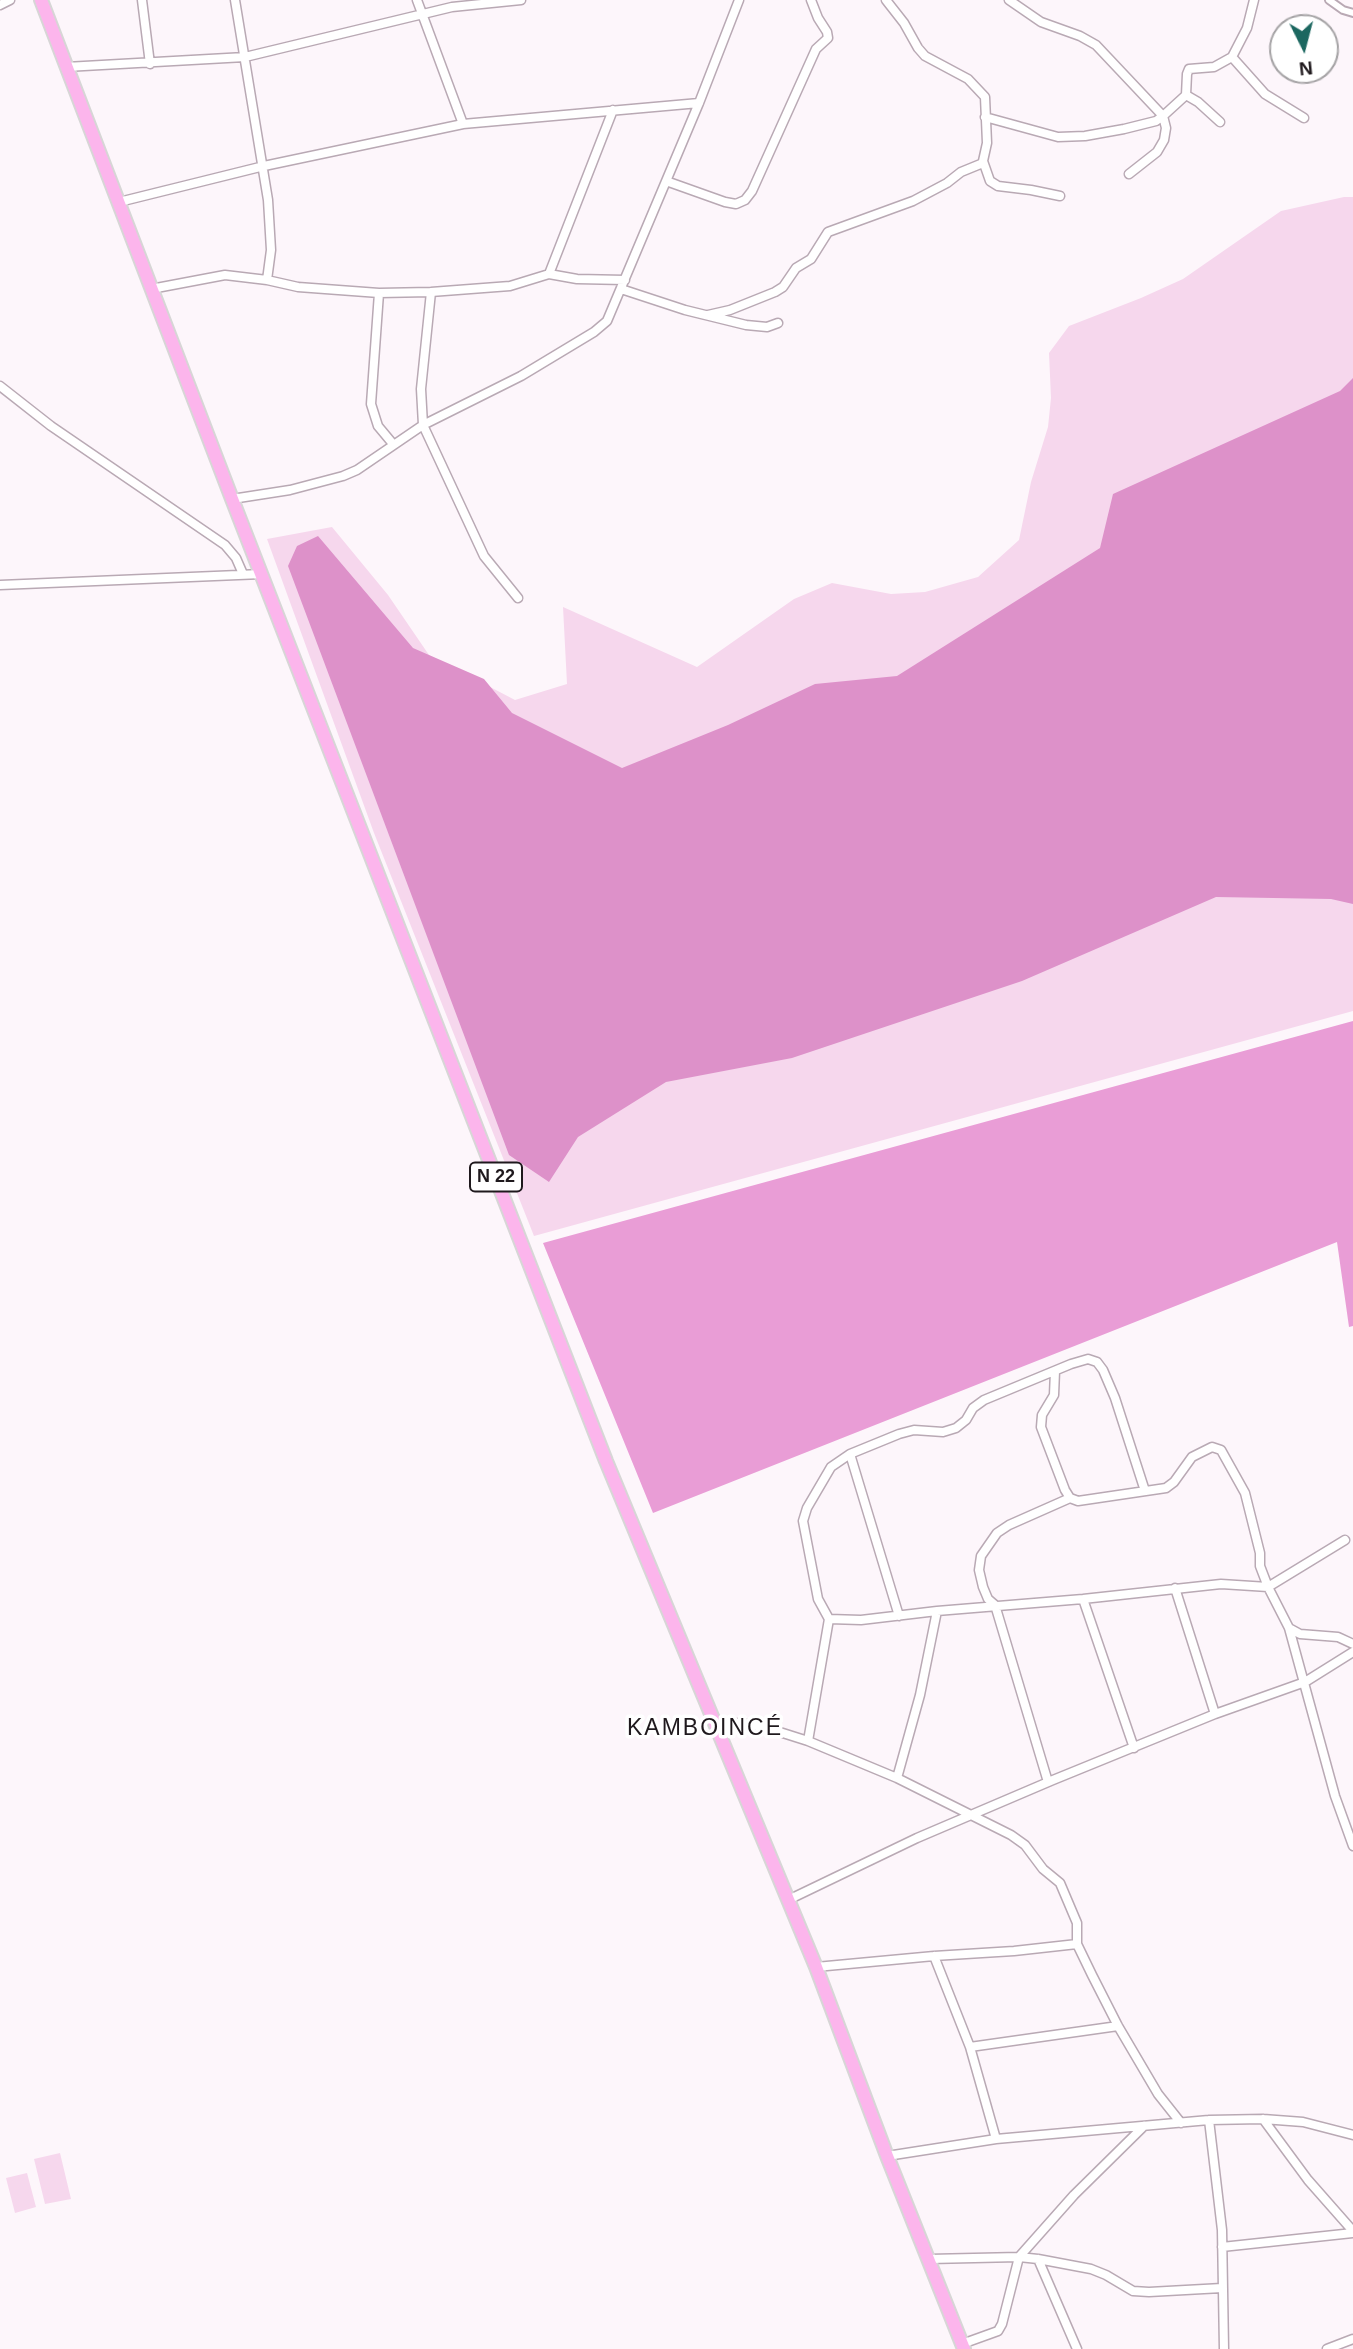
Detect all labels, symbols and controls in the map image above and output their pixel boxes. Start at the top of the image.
north arrow [1269,14,1339,84]
text: N [1298,57,1314,80]
road number: N 22 [470,1162,522,1192]
district label: KAMBOINCÉ [628,1715,782,1743]

